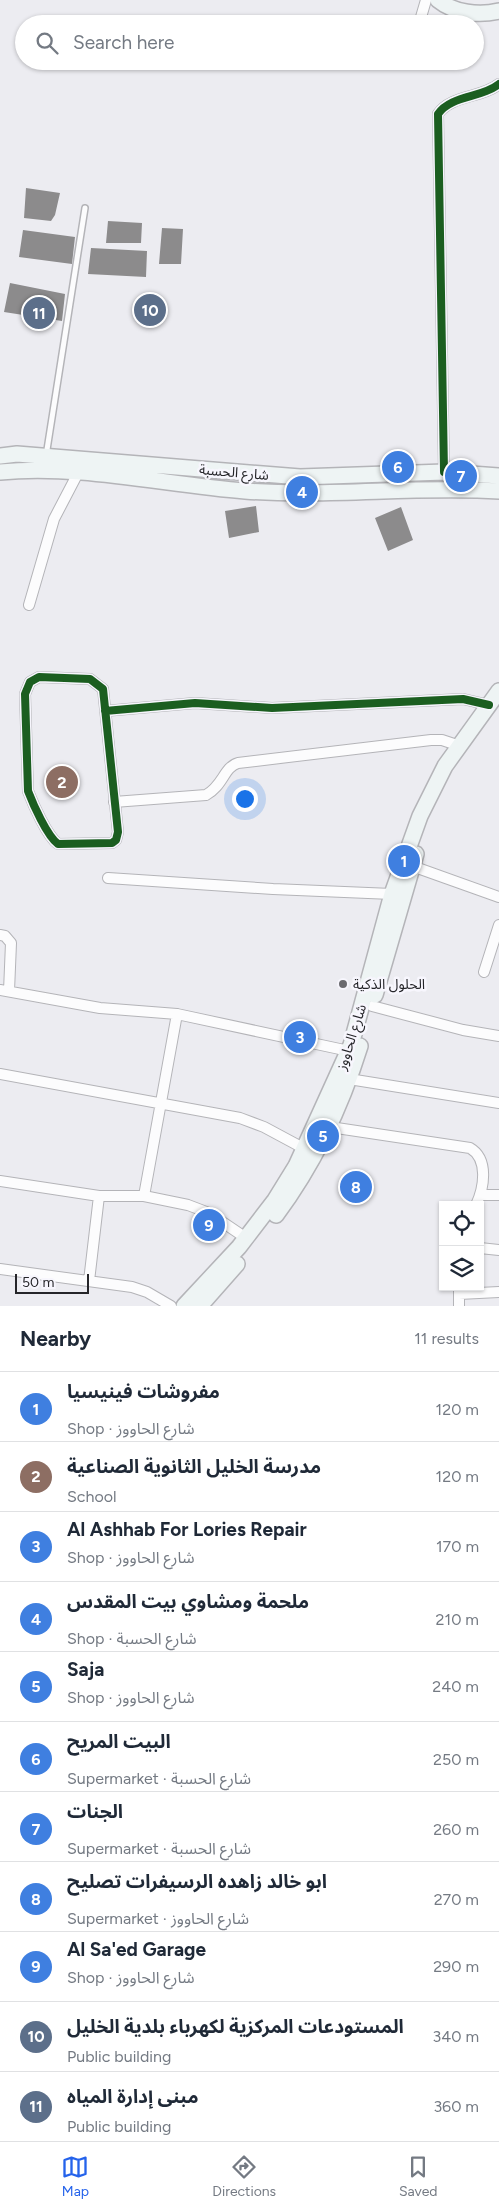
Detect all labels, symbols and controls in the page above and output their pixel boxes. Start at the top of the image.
search box [15,15,484,70]
icon: search [33,29,61,57]
text: Search here [73,31,175,54]
pin: 10 [134,291,166,329]
pin: 11 [23,294,55,332]
pin: 6 [382,448,414,486]
pin: 7 [445,457,477,495]
street label: شارع الحسبة [198,461,270,486]
pin: 4 [286,473,318,511]
pin: 2 [46,763,78,801]
your location [232,786,258,812]
pin: 1 [388,842,420,880]
place label: الحلول الذكية [353,976,425,993]
marker: الحلول الذكية [337,978,349,990]
street label: شارع الحاووز [333,1002,372,1074]
pin: 3 [284,1018,316,1056]
pin: 5 [307,1117,339,1155]
pin: 8 [340,1168,372,1206]
map controls [439,1201,484,1291]
button: locate [439,1201,484,1246]
pin: 9 [193,1206,225,1244]
button: layers [439,1246,484,1291]
scale bar [15,1271,89,1294]
text: 50 m [22,1274,54,1291]
text: Nearby [20,1326,91,1351]
text: 11 results [414,1329,479,1348]
text: مفروشات فينيسيا [67,1380,220,1403]
text: 1 [33,1400,39,1419]
text: 120 m [436,1400,479,1419]
text: Shop · شارع الحاووز [67,1419,195,1438]
text: مدرسة الخليل الثانوية الصناعية [67,1455,321,1478]
text: 2 [31,1467,41,1486]
text: 120 m [436,1467,479,1486]
text: School [67,1487,117,1506]
text: Al Ashhab For Lories Repair [67,1518,307,1541]
text: 3 [32,1537,40,1556]
text: 170 m [436,1537,479,1556]
text: Shop · شارع الحاووز [67,1548,195,1567]
text: ملحمة ومشاوي بيت المقدس [67,1590,309,1613]
text: 4 [31,1610,41,1629]
text: 210 m [436,1610,479,1629]
text: Shop · شارع الحسبة [67,1629,197,1648]
text: Saja [67,1658,104,1681]
text: 5 [31,1677,41,1696]
text: 240 m [432,1677,479,1696]
text: Shop · شارع الحاووز [67,1688,195,1707]
text: البيت المريح [67,1730,171,1753]
text: 6 [31,1750,41,1769]
text: 250 m [433,1750,479,1769]
text: Supermarket · شارع الحسبة [67,1769,251,1788]
text: الجنات [67,1800,123,1823]
text: 7 [32,1820,40,1839]
text: 260 m [433,1820,479,1839]
text: Supermarket · شارع الحسبة [67,1839,251,1858]
text: ابو خالد زاهده الرسيفرات تصليح [67,1870,327,1893]
text: 8 [31,1890,41,1909]
text: 270 m [434,1890,479,1909]
text: Supermarket · شارع الحاووز [67,1909,249,1928]
text: Al Sa'ed Garage [67,1938,206,1961]
text: 9 [31,1957,41,1976]
text: 290 m [433,1957,479,1976]
text: Shop · شارع الحاووز [67,1968,195,1987]
text: المستودعات المركزية لكهرباء بلدية الخليل [67,2015,404,2038]
text: 10 [27,2027,45,2046]
text: 340 m [433,2027,479,2046]
text: Public building [67,2047,171,2066]
text: مبنى إدارة المياه [67,2085,198,2108]
text: 11 [29,2097,43,2116]
text: 360 m [433,2097,479,2116]
text: Public building [67,2117,171,2136]
tab: Map [61,2153,89,2200]
tab: Directions [212,2153,276,2200]
tab: Saved [399,2153,438,2200]

